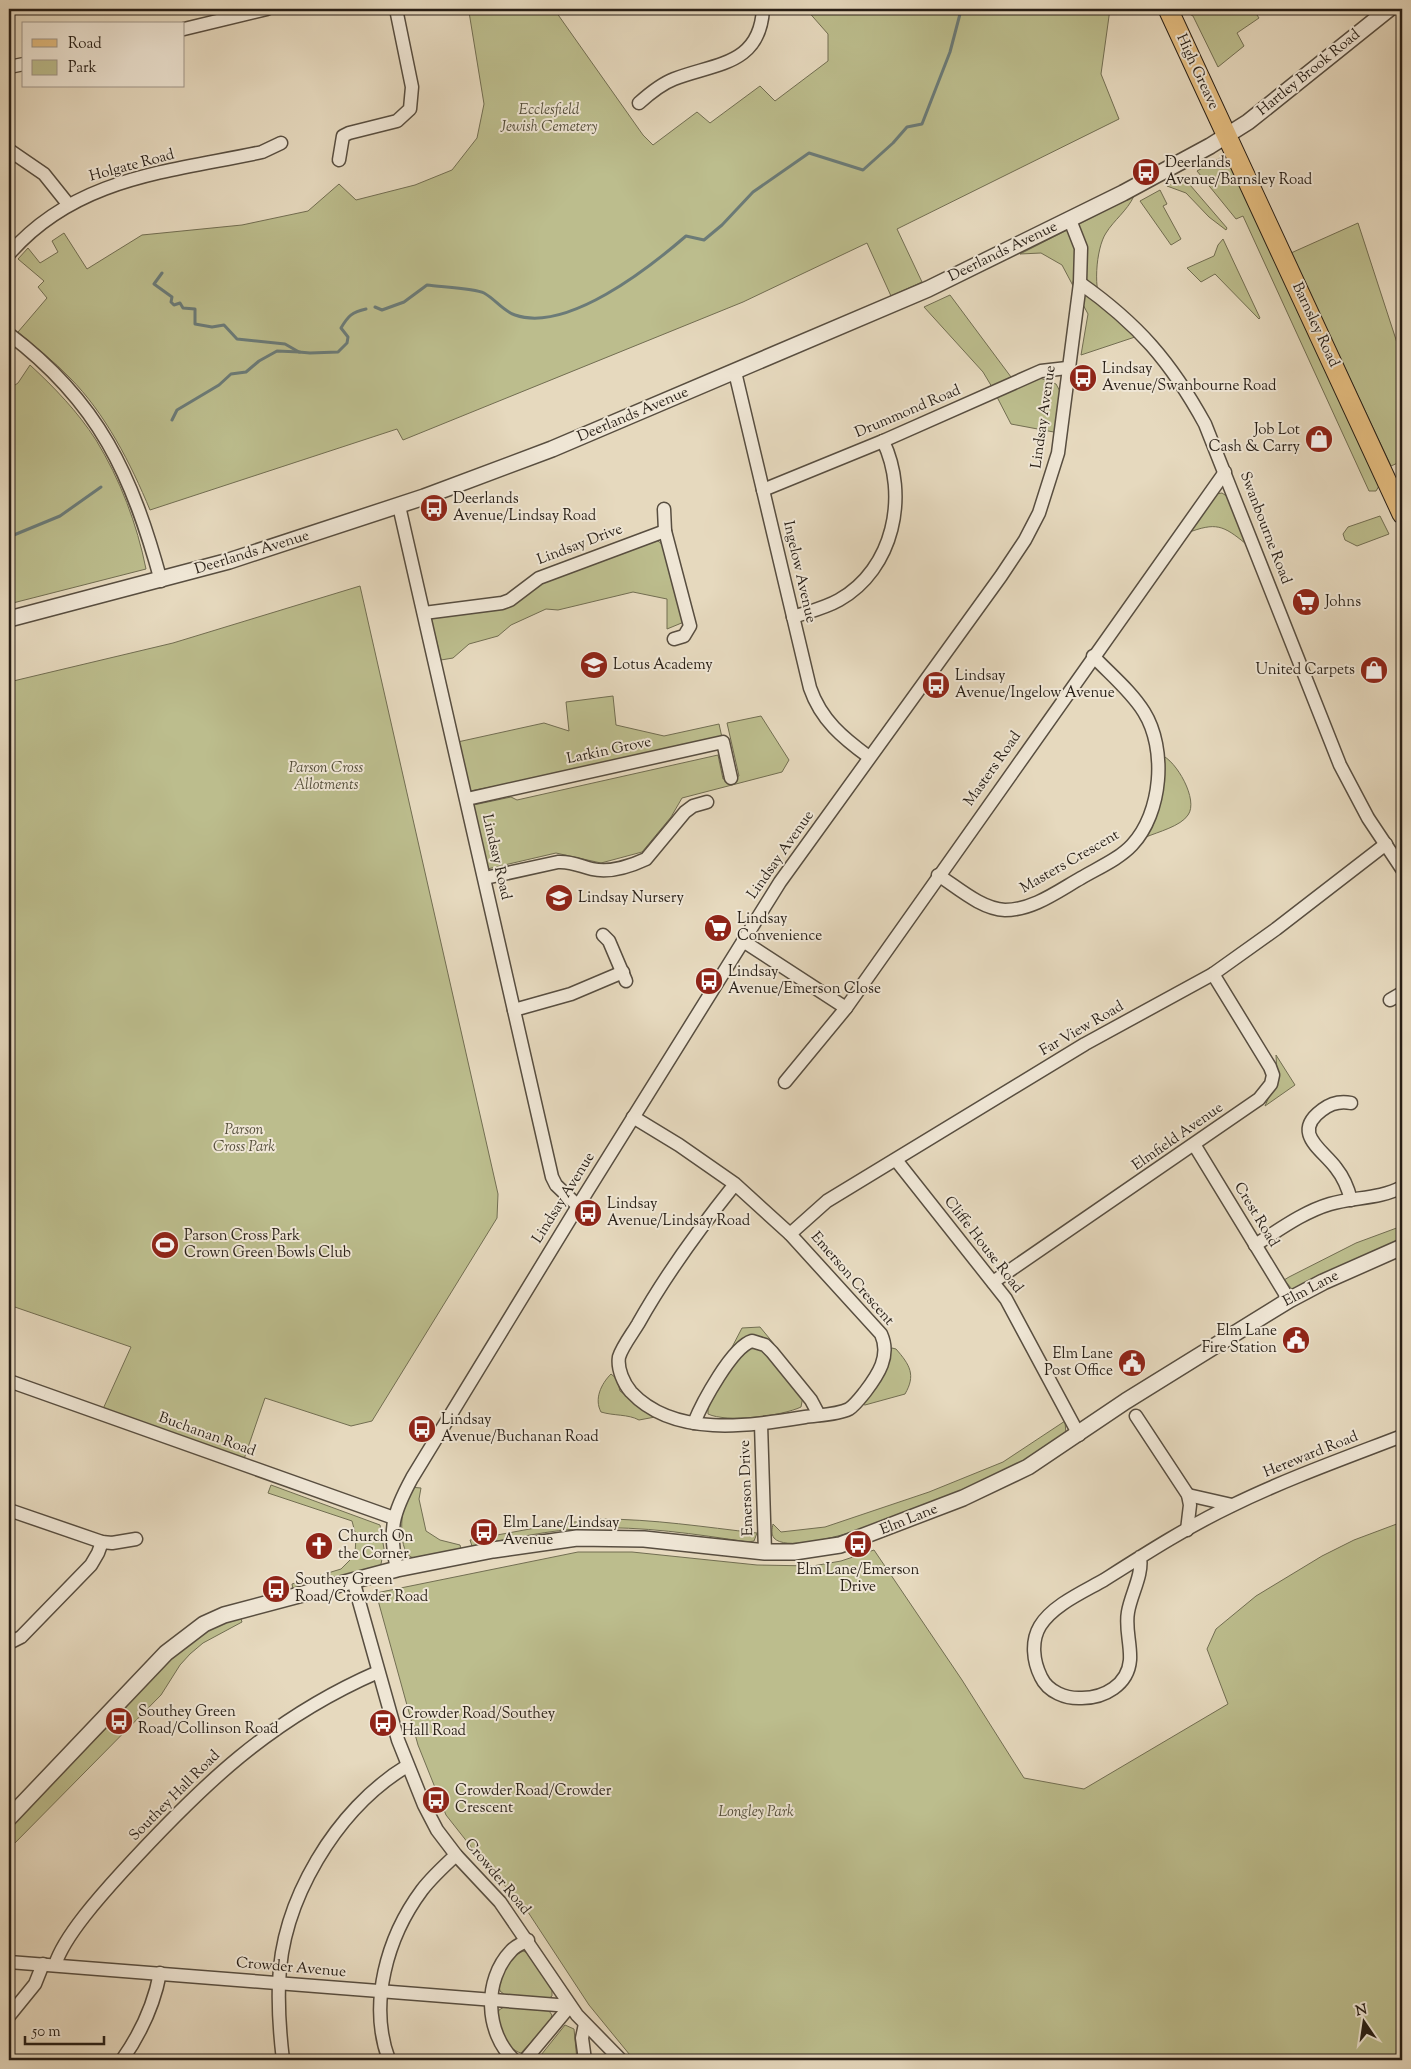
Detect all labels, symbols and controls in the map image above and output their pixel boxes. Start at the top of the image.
legend [22,22,185,88]
street label: Hartley Brook Road [1253,24,1365,121]
street label: High Greave [1170,31,1224,113]
text: Road [68,34,102,55]
text: Park [68,58,97,79]
park label: Ecclesfield Jewish Cemetery [499,100,598,138]
street label: Holgate Road [87,144,177,187]
place label: Deerlands Avenue/Barnsley Road [1165,153,1313,191]
bus stop icon: Deerlands Avenue/Barnsley Road [1131,157,1161,187]
street label: Deerlands Avenue [945,216,1061,287]
street label: Barnsley Road [1286,279,1344,371]
place label: Lindsay Avenue/Swanbourne Road [1102,359,1277,397]
bus stop icon: Lindsay Avenue/Swanbourne Road [1068,363,1098,393]
street label: Lindsay Avenue [1026,364,1062,470]
street label: Drummond Road [852,380,965,444]
street label: Deerlands Avenue [574,382,692,448]
place label: Job Lot Cash & Carry [1209,420,1301,458]
shop icon: Job Lot Cash & Carry [1304,424,1334,454]
street label: Swanbourne Road [1234,469,1296,588]
place label: Deerlands Avenue/Lindsay Road [453,489,597,527]
bus stop icon: Deerlands Avenue/Lindsay Road [419,493,449,523]
street label: Lindsay Drive [534,519,626,571]
street label: Ingelow Avenue [777,519,821,625]
street label: Deerlands Avenue [192,526,312,580]
supermarket icon: Johns [1291,587,1321,617]
place label: Johns [1324,592,1361,613]
school or university icon: Lotus Academy [579,650,609,680]
place label: Lotus Academy [613,655,713,676]
shop icon: United Carpets [1359,655,1389,685]
place label: United Carpets [1255,660,1355,681]
place label: Lindsay Avenue/Ingelow Avenue [955,666,1115,704]
bus stop icon: Lindsay Avenue/Ingelow Avenue [921,670,951,700]
street label: Masters Road [959,727,1027,811]
street label: Larkin Grove [565,732,653,770]
park label: Parson Cross Allotments [289,758,363,796]
street label: Lindsay Avenue [743,806,819,904]
street label: Lindsay Road [476,812,516,902]
street label: Masters Crescent [1016,825,1124,899]
school or university icon: Lindsay Nursery [544,883,574,913]
place label: Lindsay Nursery [578,888,684,909]
place label: Lindsay Convenience [737,909,822,947]
supermarket icon: Lindsay Convenience [703,913,733,943]
place label: Lindsay Avenue/Emerson Close [728,962,881,1000]
bus stop icon: Lindsay Avenue/Emerson Close [694,966,724,996]
street label: Far View Road [1036,996,1128,1062]
street label: Elmfield Avenue [1128,1098,1228,1176]
park label: Parson Cross Park [213,1120,275,1158]
street label: Lindsay Avenue [528,1148,600,1248]
street label: Crest Road [1228,1179,1284,1252]
street label: Cliffe House Road [938,1192,1028,1298]
place label: Lindsay Avenue/Lindsay Road [607,1194,751,1232]
bus stop icon: Lindsay Avenue/Lindsay Road [573,1198,603,1228]
place label: Parson Cross Park Crown Green Bowls Club [184,1226,351,1264]
street label: Emerson Crescent [805,1228,899,1330]
sports icon: Parson Cross Park Crown Green Bowls Club [150,1230,180,1260]
street label: Elm Lane [1279,1266,1343,1312]
place label: Elm Lane Fire Station [1202,1321,1277,1359]
public building icon: Elm Lane Fire Station [1281,1325,1311,1355]
place label: Elm Lane Post Office [1044,1344,1113,1382]
public building icon: Elm Lane Post Office [1117,1348,1147,1378]
street label: Buchanan Road [155,1408,259,1463]
place label: Lindsay Avenue/Buchanan Road [441,1410,599,1448]
bus stop icon: Lindsay Avenue/Buchanan Road [407,1414,437,1444]
street label: Hereward Road [1261,1426,1362,1484]
street label: Emerson Drive [735,1440,759,1536]
street label: Elm Lane [877,1499,941,1541]
place label: Elm Lane/Lindsay Avenue [503,1513,620,1551]
bus stop icon: Elm Lane/Lindsay Avenue [469,1517,499,1547]
place label: Church On the Corner [338,1527,414,1565]
bus stop icon: Elm Lane/Emerson Drive [843,1529,873,1559]
church icon: Church On the Corner [304,1531,334,1561]
place label: Elm Lane/Emerson Drive [797,1560,920,1598]
place label: Southey Green Road/Crowder Road [295,1570,429,1608]
bus stop icon: Southey Green Road/Crowder Road [261,1574,291,1604]
place label: Southey Green Road/Collinson Road [138,1702,279,1740]
place label: Crowder Road/Southey Hall Road [402,1704,556,1742]
bus stop icon: Southey Green Road/Collinson Road [104,1706,134,1736]
bus stop icon: Crowder Road/Southey Hall Road [368,1708,398,1738]
street label: Southey Hall Road [125,1745,226,1846]
place label: Crowder Road/Crowder Crescent [455,1781,612,1819]
bus stop icon: Crowder Road/Crowder Crescent [421,1785,451,1815]
park label: Longley Park [718,1802,794,1823]
street label: Crowder Road [459,1834,536,1920]
street label: Crowder Avenue [235,1953,347,1983]
north arrow [1338,1996,1388,2046]
text: N [1354,2000,1369,2022]
scale bar [25,2014,104,2046]
text: 50 m [31,2022,61,2043]

